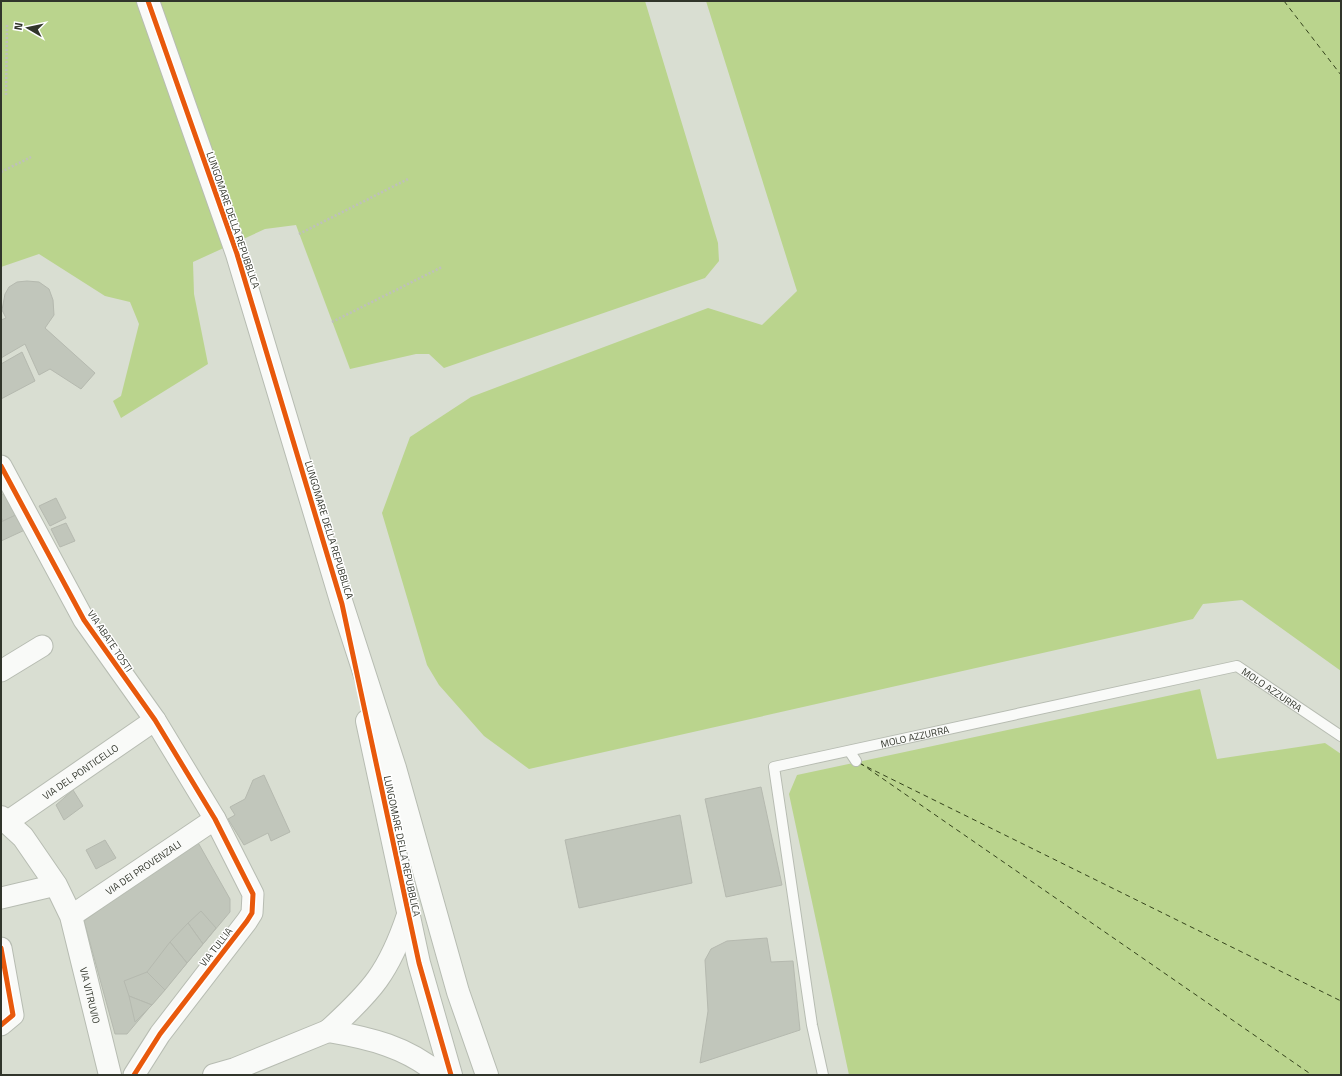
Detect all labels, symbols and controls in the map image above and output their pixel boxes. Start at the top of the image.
north arrow [8,8,48,48]
text: N [10,21,27,31]
street label: LUNGOMARE DELLA REPUBBLICA [203,150,263,290]
street label: LUNGOMARE DELLA REPUBBLICA [301,459,357,601]
street label: VIA ABATE TOSTI [84,607,136,675]
street label: MOLO AZZURRA [1239,664,1305,715]
street label: MOLO AZZURRA [879,722,950,751]
street label: VIA DEL PONTICELLO [39,740,122,803]
street label: LUNGOMARE DELLA REPUBBLICA [380,774,424,918]
street label: VIA DEI PROVENZALI [102,836,184,898]
street label: VIA TULLIA [196,924,236,970]
street label: VIA VITRUVIO [76,965,105,1025]

